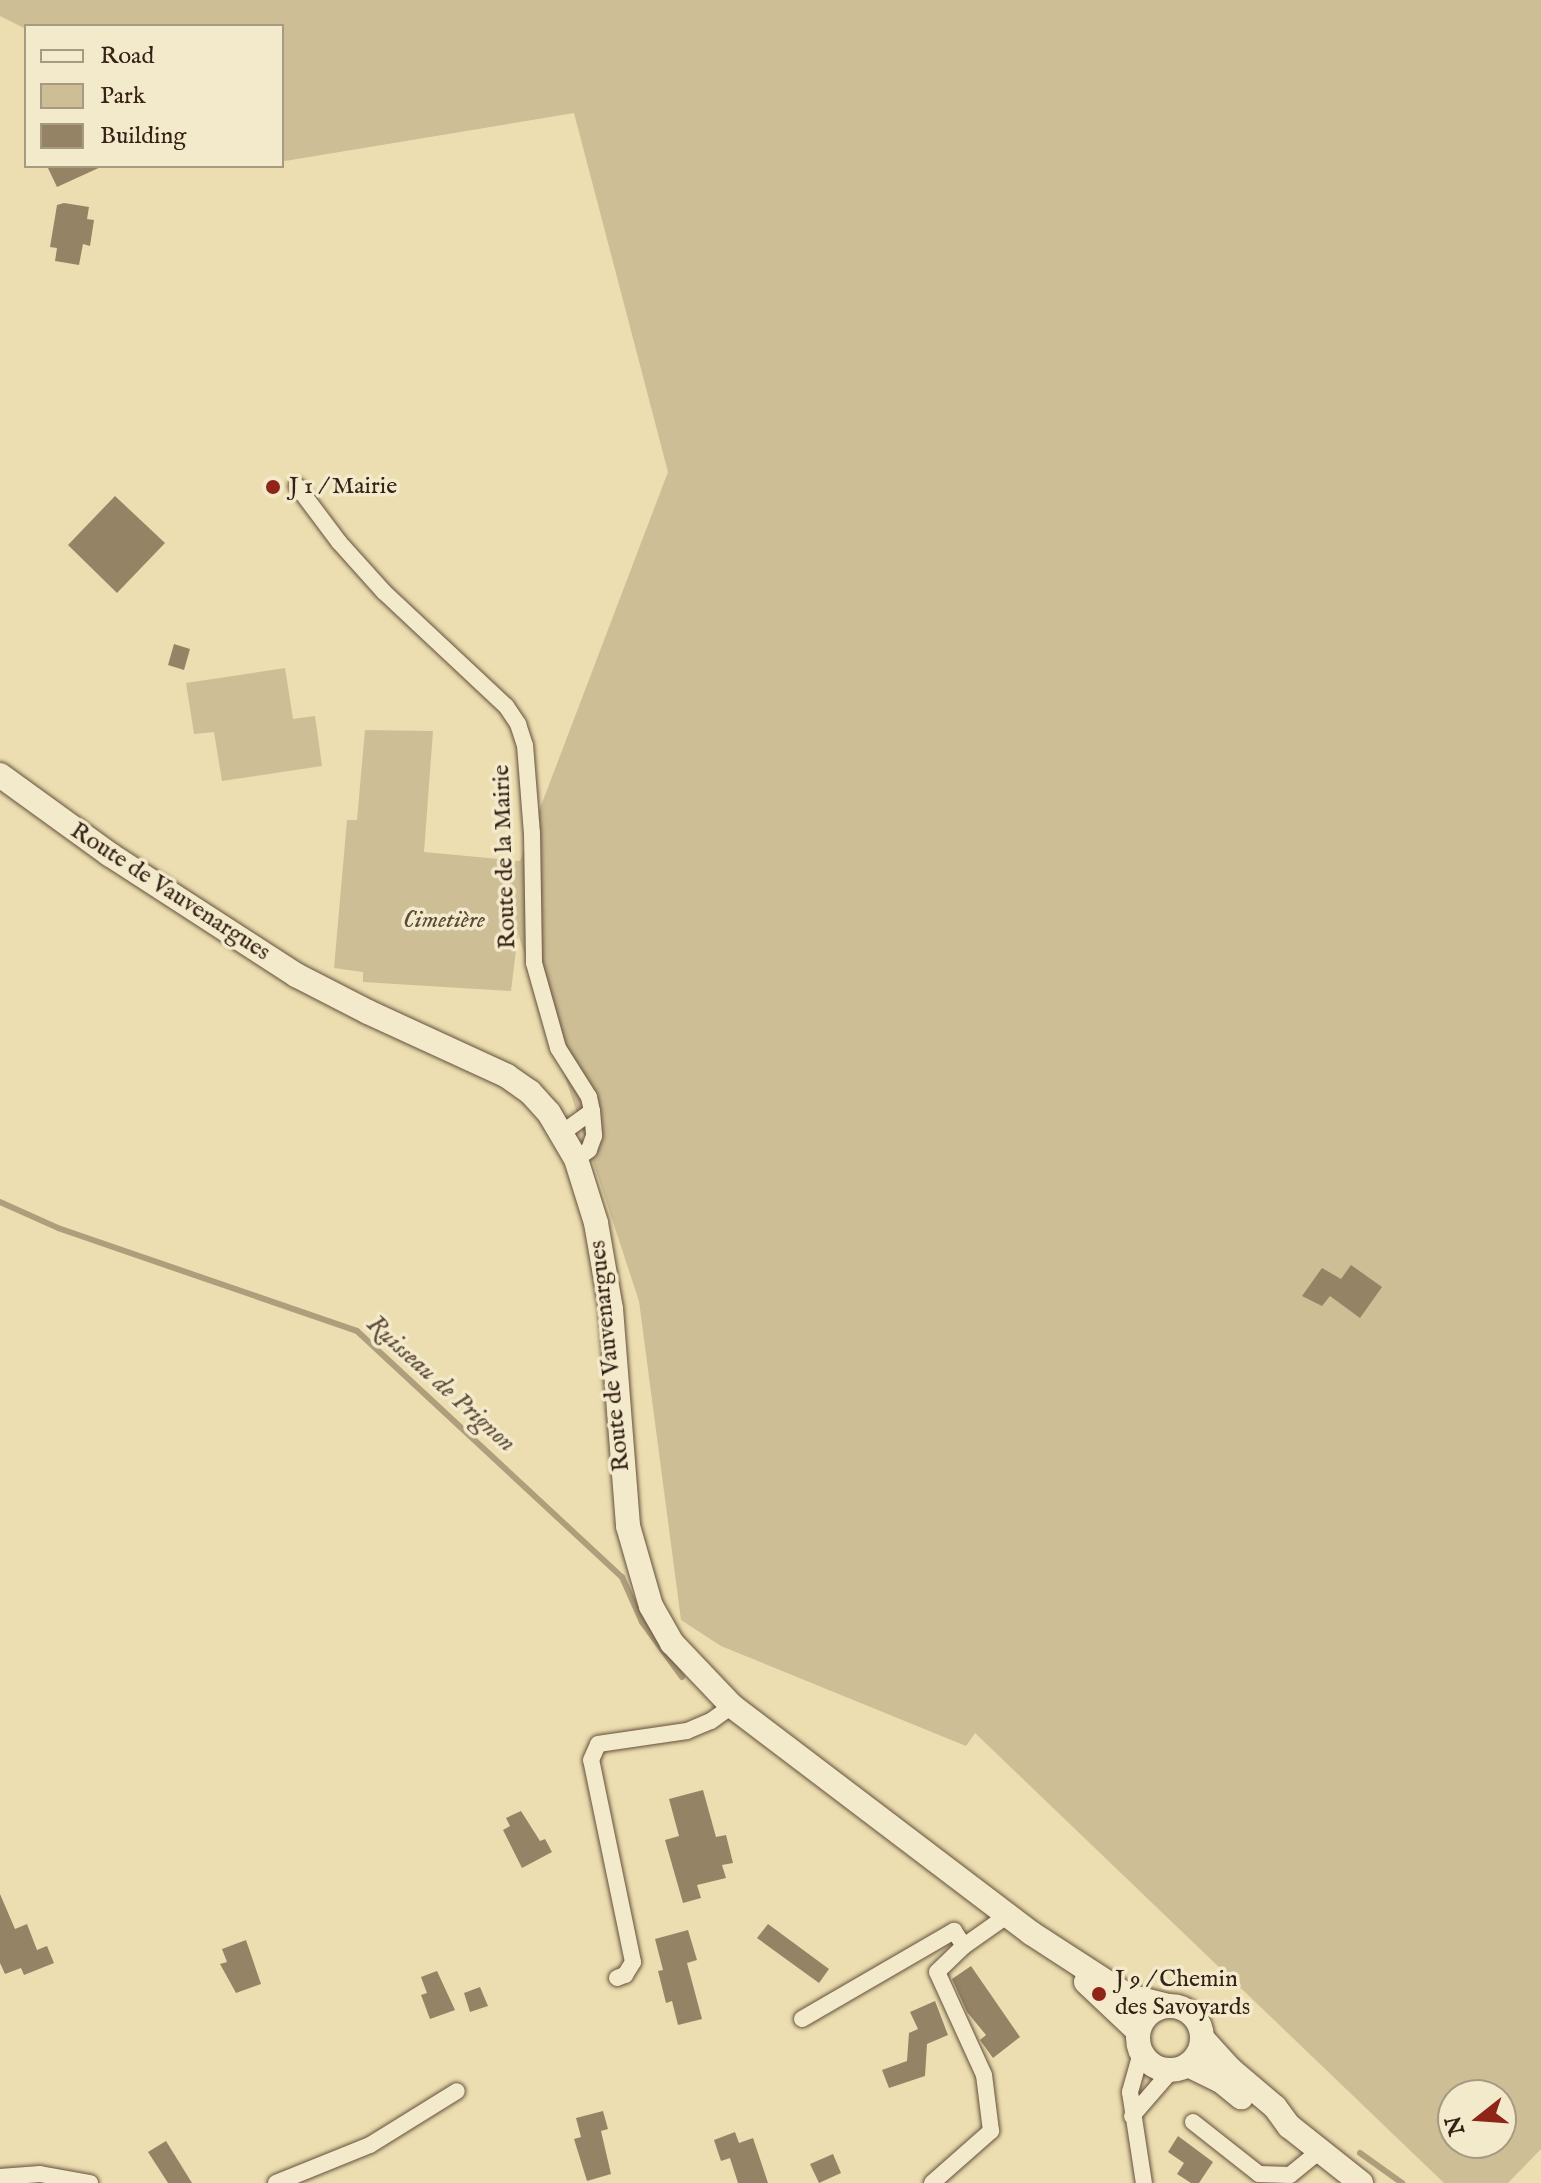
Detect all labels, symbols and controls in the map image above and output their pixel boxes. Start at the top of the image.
legend [24,24,284,168]
text: Road [100,41,154,72]
text: Park [100,81,146,112]
text: Building [100,121,186,152]
place label: J 1 / Mairie [289,473,397,501]
marker: J 1 / Mairie [264,478,282,496]
street label: Route de la Mairie [487,764,523,950]
street label: Route de Vauvenargues [65,817,275,967]
park label: Cimetière [403,907,485,935]
street label: Route de Vauvenargues [584,1239,636,1473]
water label: Ruisseau de Prignon [360,1309,522,1459]
place label: J 9 / Chemin des Savoyards [1115,1966,1250,2022]
marker: J 9 / Chemin des Savoyards [1090,1985,1108,2003]
north arrow [1437,2079,1517,2159]
text: N [1440,2112,1472,2139]

